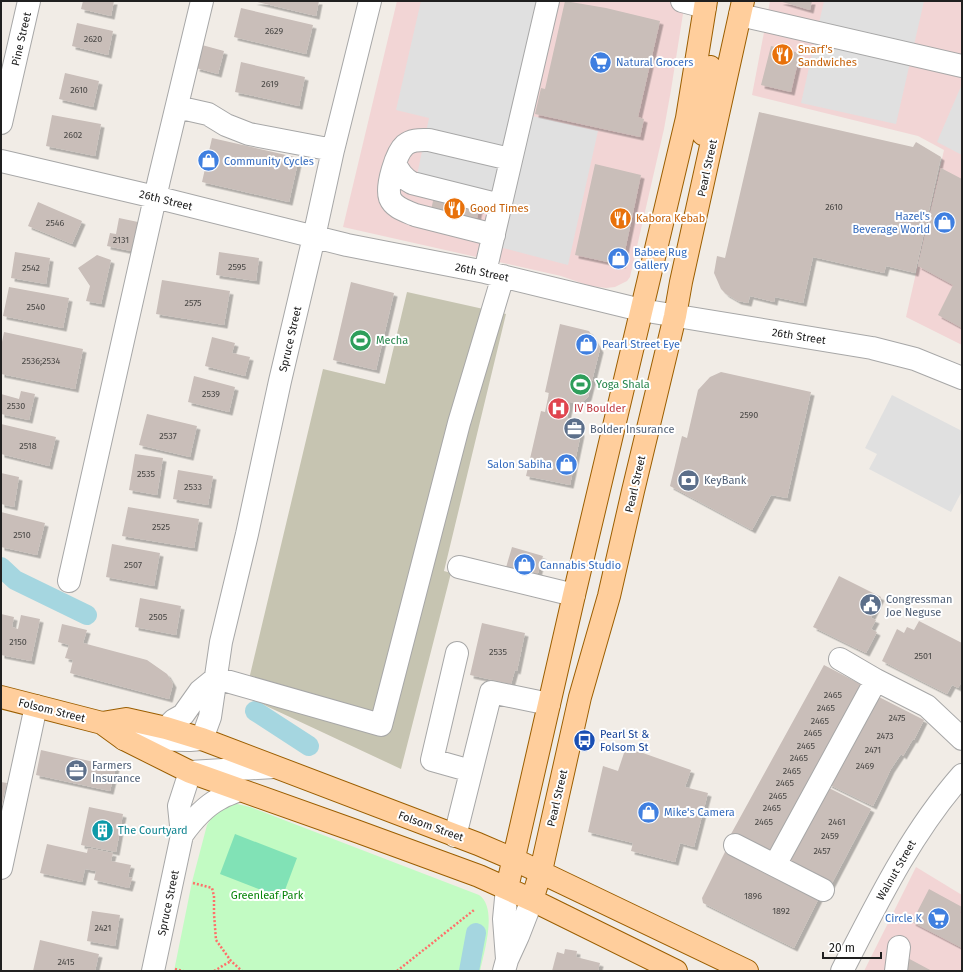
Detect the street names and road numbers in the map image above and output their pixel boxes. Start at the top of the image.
street label: Pine Street [9,11,34,67]
street label: Pearl Street [695,138,720,198]
street label: 26th Street [138,188,194,213]
street label: 26th Street [454,260,510,285]
street label: Spruce Street [277,305,304,373]
street label: 26th Street [771,326,827,347]
street label: Pearl Street [623,454,648,514]
street label: Folsom Street [17,696,87,725]
street label: Pearl Street [545,768,570,828]
street label: Folsom Street [396,809,465,844]
street label: Walnut Street [874,838,919,903]
street label: Spruce Street [155,869,182,937]

